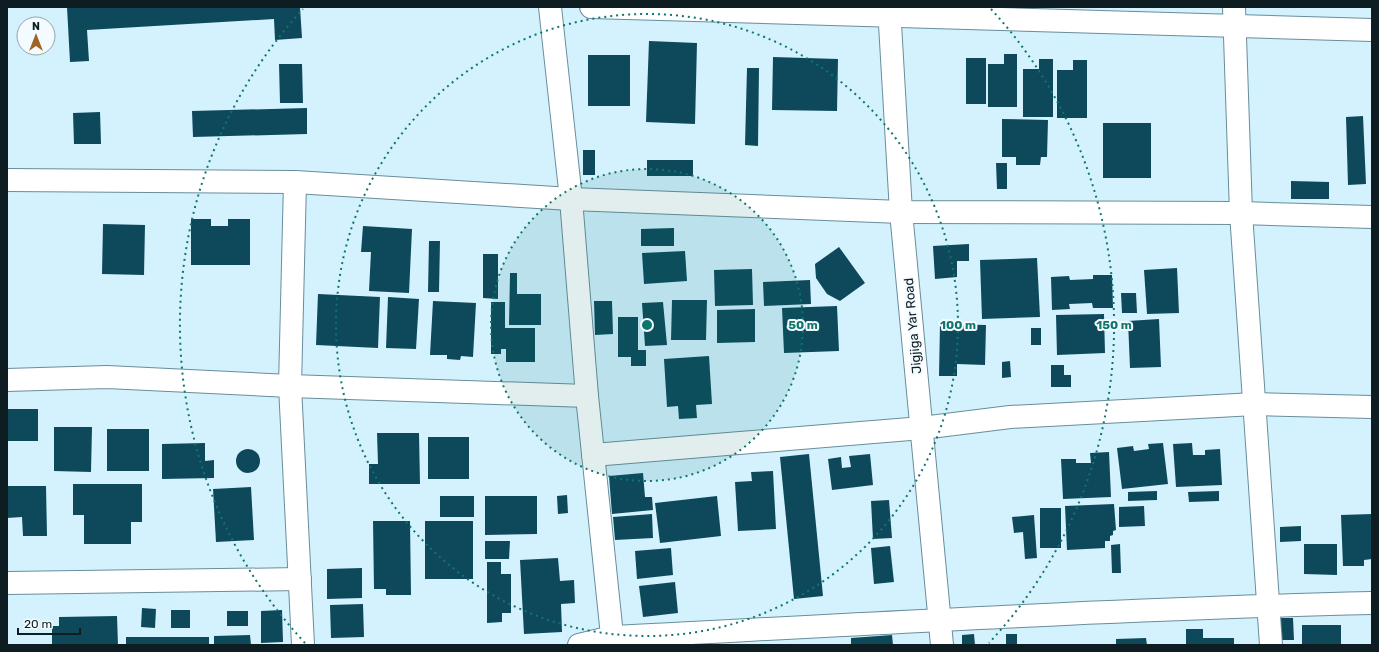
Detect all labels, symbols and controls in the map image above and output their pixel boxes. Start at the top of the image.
north arrow [16,16,56,56]
text: N [32,20,40,33]
street label: Jigjiga Yar Road [901,277,925,375]
centre of rings [640,318,654,332]
text: 50 m [788,318,818,332]
text: 100 m [940,318,976,332]
text: 150 m [1096,318,1132,332]
scale bar [18,610,80,636]
text: 20 m [24,617,52,631]

